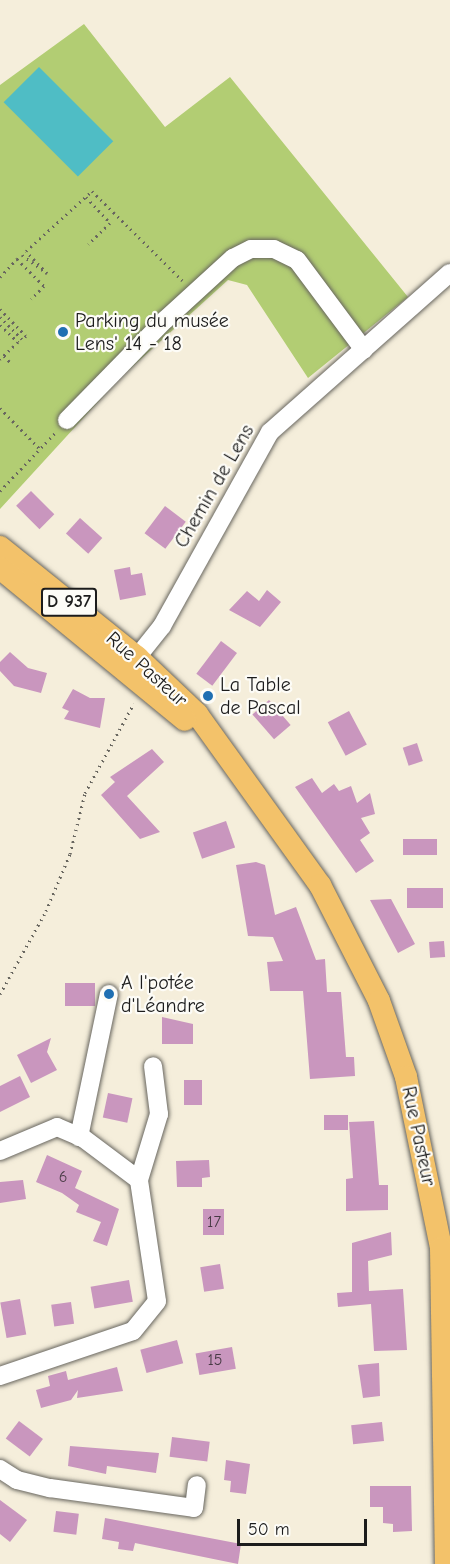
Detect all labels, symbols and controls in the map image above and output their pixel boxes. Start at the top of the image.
place label: Parking du musée Lens' 14 - 18 [75,308,229,355]
marker: Parking du musée Lens' 14 - 18 [56,325,70,339]
street label: Chemin de Lens [169,420,259,552]
road number: D 937 [40,587,98,617]
street label: Rue Pasteur [101,626,193,712]
place label: La Table de Pascal [220,672,301,719]
marker: La Table de Pascal [201,689,215,703]
place label: A l'potée d'Léandre [121,970,205,1017]
marker: A l'potée d'Léandre [102,987,116,1001]
street label: Rue Pasteur [397,1084,441,1188]
house number: 6 [59,1167,67,1187]
house number: 17 [207,1212,221,1232]
house number: 15 [207,1350,223,1370]
scale bar [240,1507,370,1545]
text: 50 m [248,1519,290,1540]

